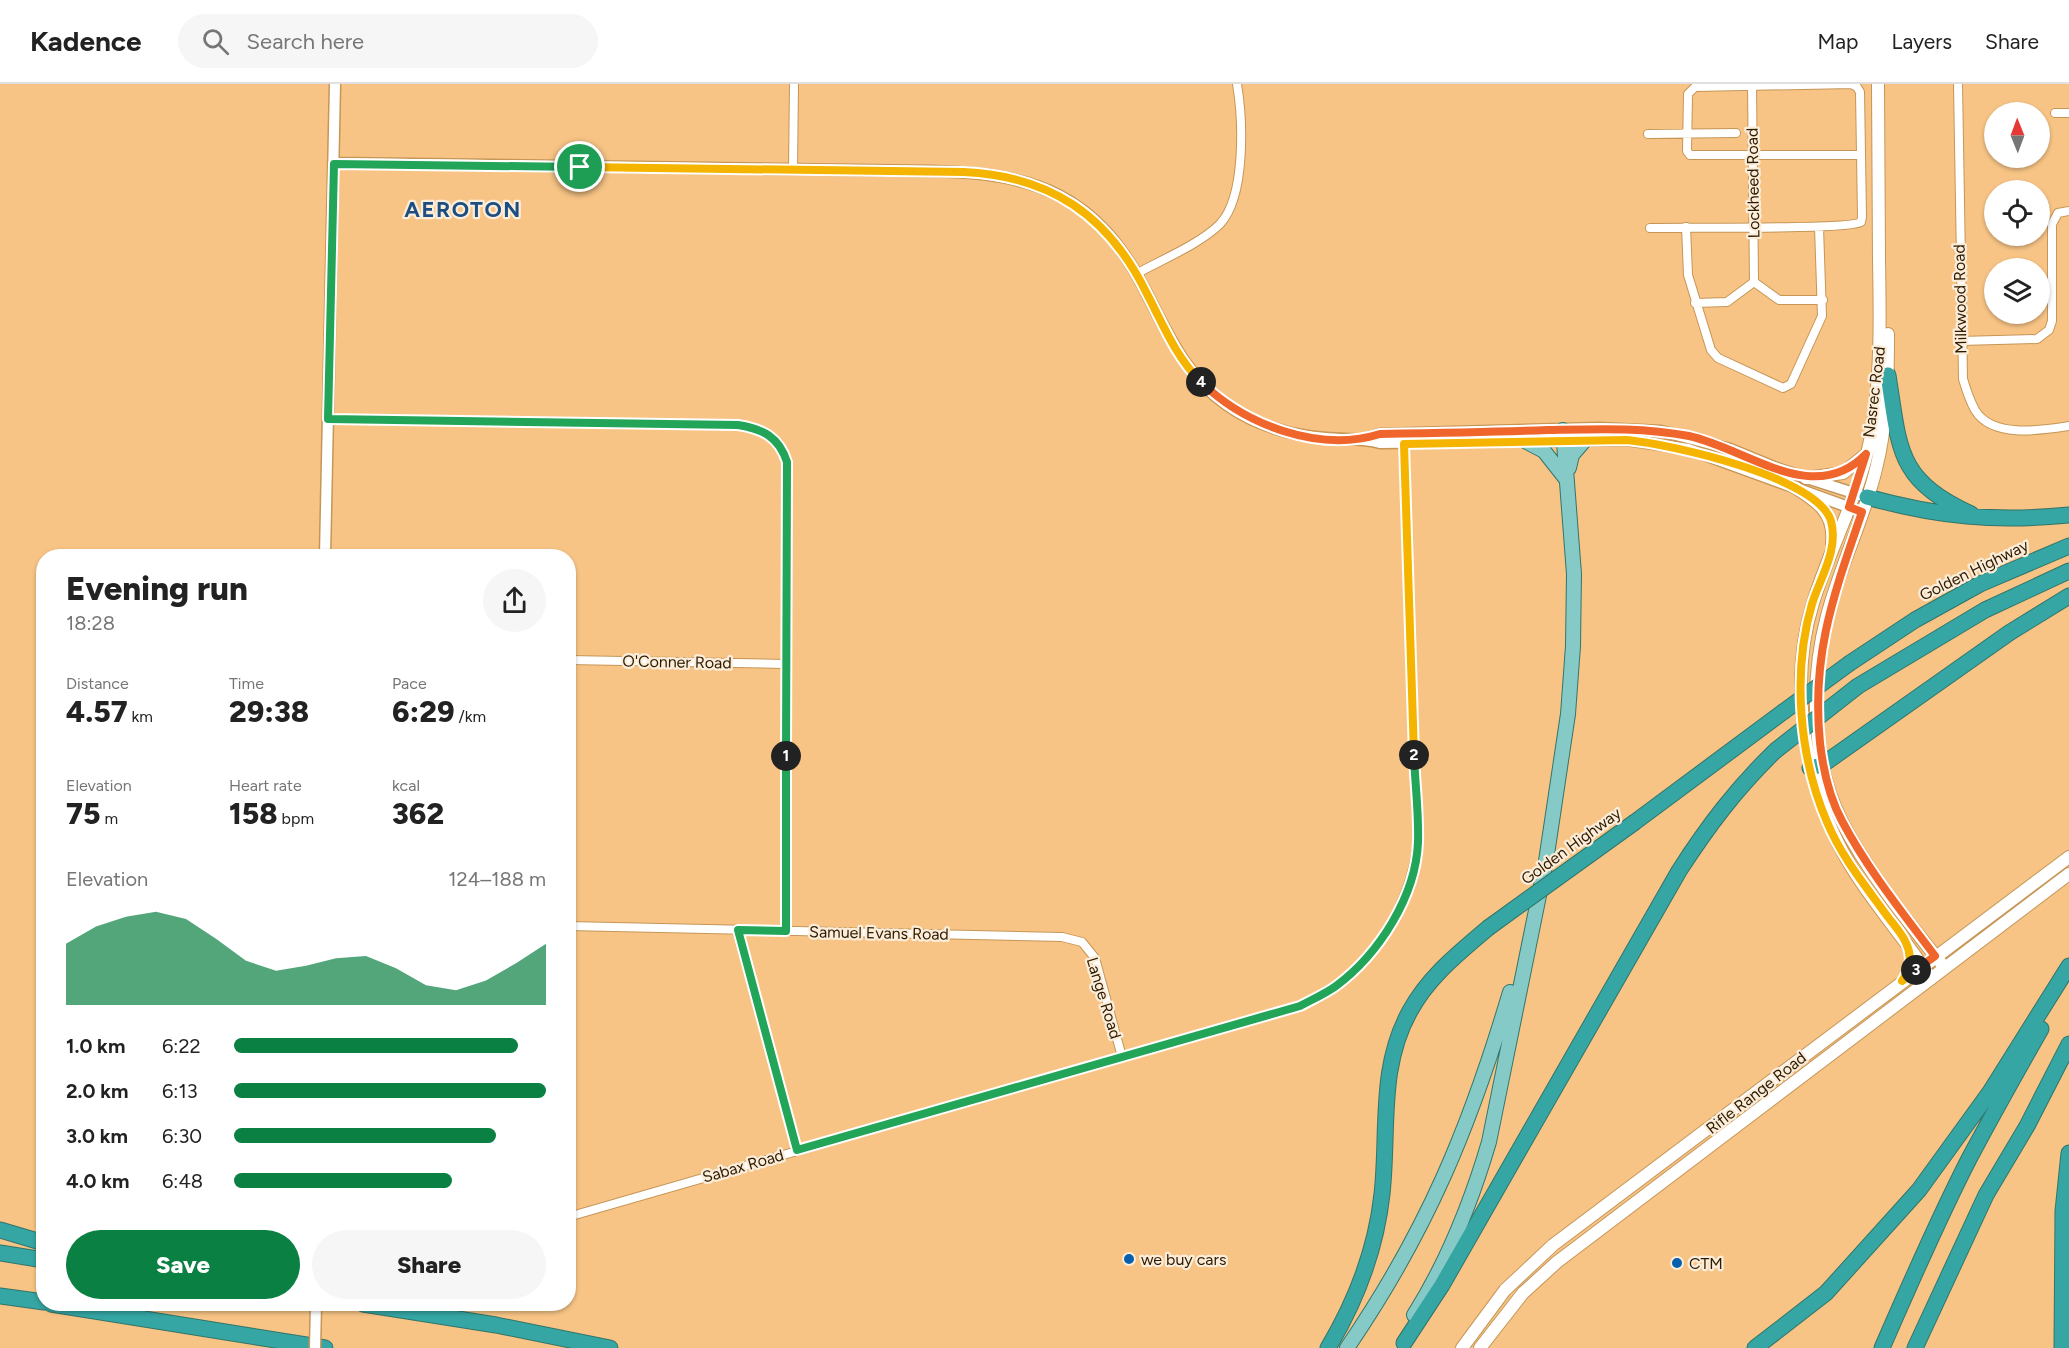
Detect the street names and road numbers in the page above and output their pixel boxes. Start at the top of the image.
street label: Lockheed Road [1743,128,1763,238]
street label: Milkwood Road [1950,244,1970,354]
street label: Nasrec Road [1859,345,1889,439]
street label: Golden Highway [1916,535,2032,605]
street label: O'Conner Road [622,652,732,672]
street label: Golden Highway [1517,803,1625,889]
street label: Samuel Evans Road [809,922,949,944]
street label: Lange Road [1083,955,1125,1041]
street label: Rifle Range Road [1702,1048,1810,1138]
street label: Sabax Road [700,1145,786,1187]

